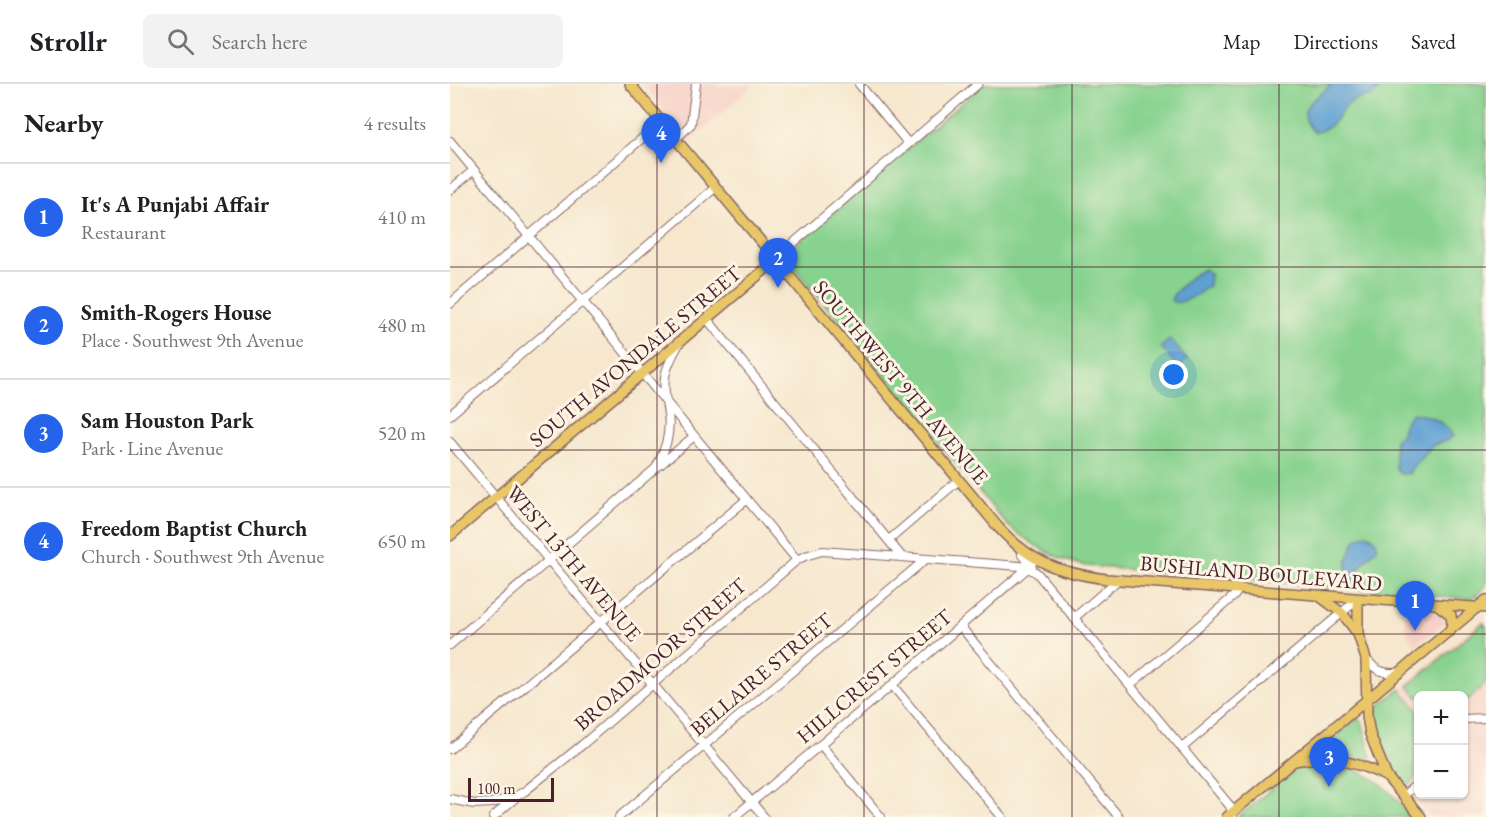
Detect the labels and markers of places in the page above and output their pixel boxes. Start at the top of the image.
pin: 4 [642,113,680,163]
pin: 2 [758,238,798,288]
pin: 1 [1396,582,1434,631]
pin: 3 [1310,738,1348,787]

